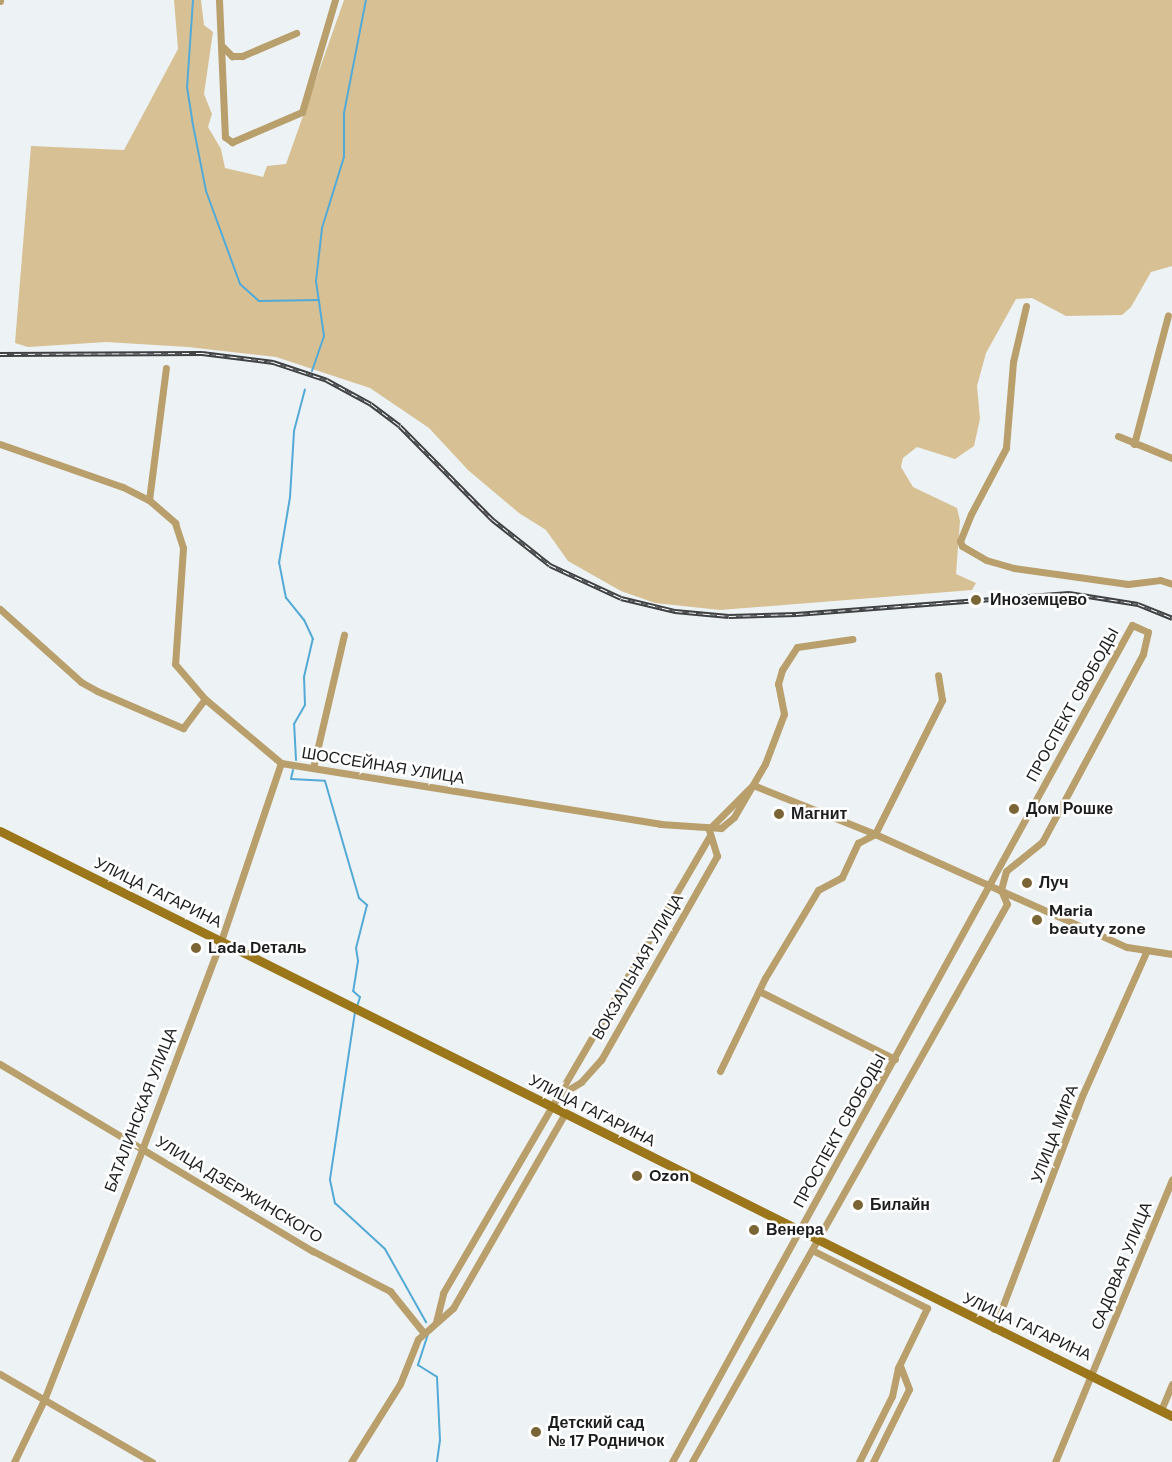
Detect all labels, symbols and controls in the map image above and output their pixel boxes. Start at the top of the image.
place label: Иноземцево [990,590,1087,610]
marker: Иноземцево [967,591,985,609]
street label: ПРОСПЕКТ СВОБОДЫ [1023,625,1123,785]
street label: ШОССЕЙНАЯ УЛИЦА [300,744,466,788]
place label: Дом Рошке [1026,799,1113,819]
marker: Дом Рошке [1007,802,1021,816]
place label: Магнит [791,804,847,824]
marker: Магнит [772,807,786,821]
street label: УЛИЦА ГАГАРИНА [91,854,225,932]
place label: Луч [1039,873,1068,893]
marker: Луч [1020,876,1034,890]
street label: ВОКЗАЛЬНАЯ УЛИЦА [588,890,688,1044]
place label: Maria beauty zone [1049,901,1146,939]
marker: Maria beauty zone [1030,913,1044,927]
place label: Lada Dеталь [208,938,307,958]
marker: Lada Dеталь [189,941,203,955]
street label: БАТАЛИНСКАЯ УЛИЦА [101,1025,181,1195]
street label: ПРОСПЕКТ СВОБОДЫ [790,1051,890,1211]
street label: УЛИЦА ГАГАРИНА [526,1071,658,1151]
street label: УЛИЦА МИРА [1027,1082,1083,1186]
street label: УЛИЦА ДЗЕРЖИНСКОГО [152,1133,326,1247]
place label: Ozon [649,1166,689,1186]
marker: Ozon [630,1169,644,1183]
place label: Билайн [870,1195,930,1215]
marker: Билайн [851,1198,865,1212]
street label: САДОВАЯ УЛИЦА [1088,1199,1156,1333]
place label: Венера [766,1220,824,1240]
marker: Венера [747,1223,761,1237]
street label: УЛИЦА ГАГАРИНА [960,1289,1094,1365]
place label: Детский сад № 17 Родничок [548,1413,664,1451]
marker: Детский сад № 17 Родничок [529,1425,543,1439]

